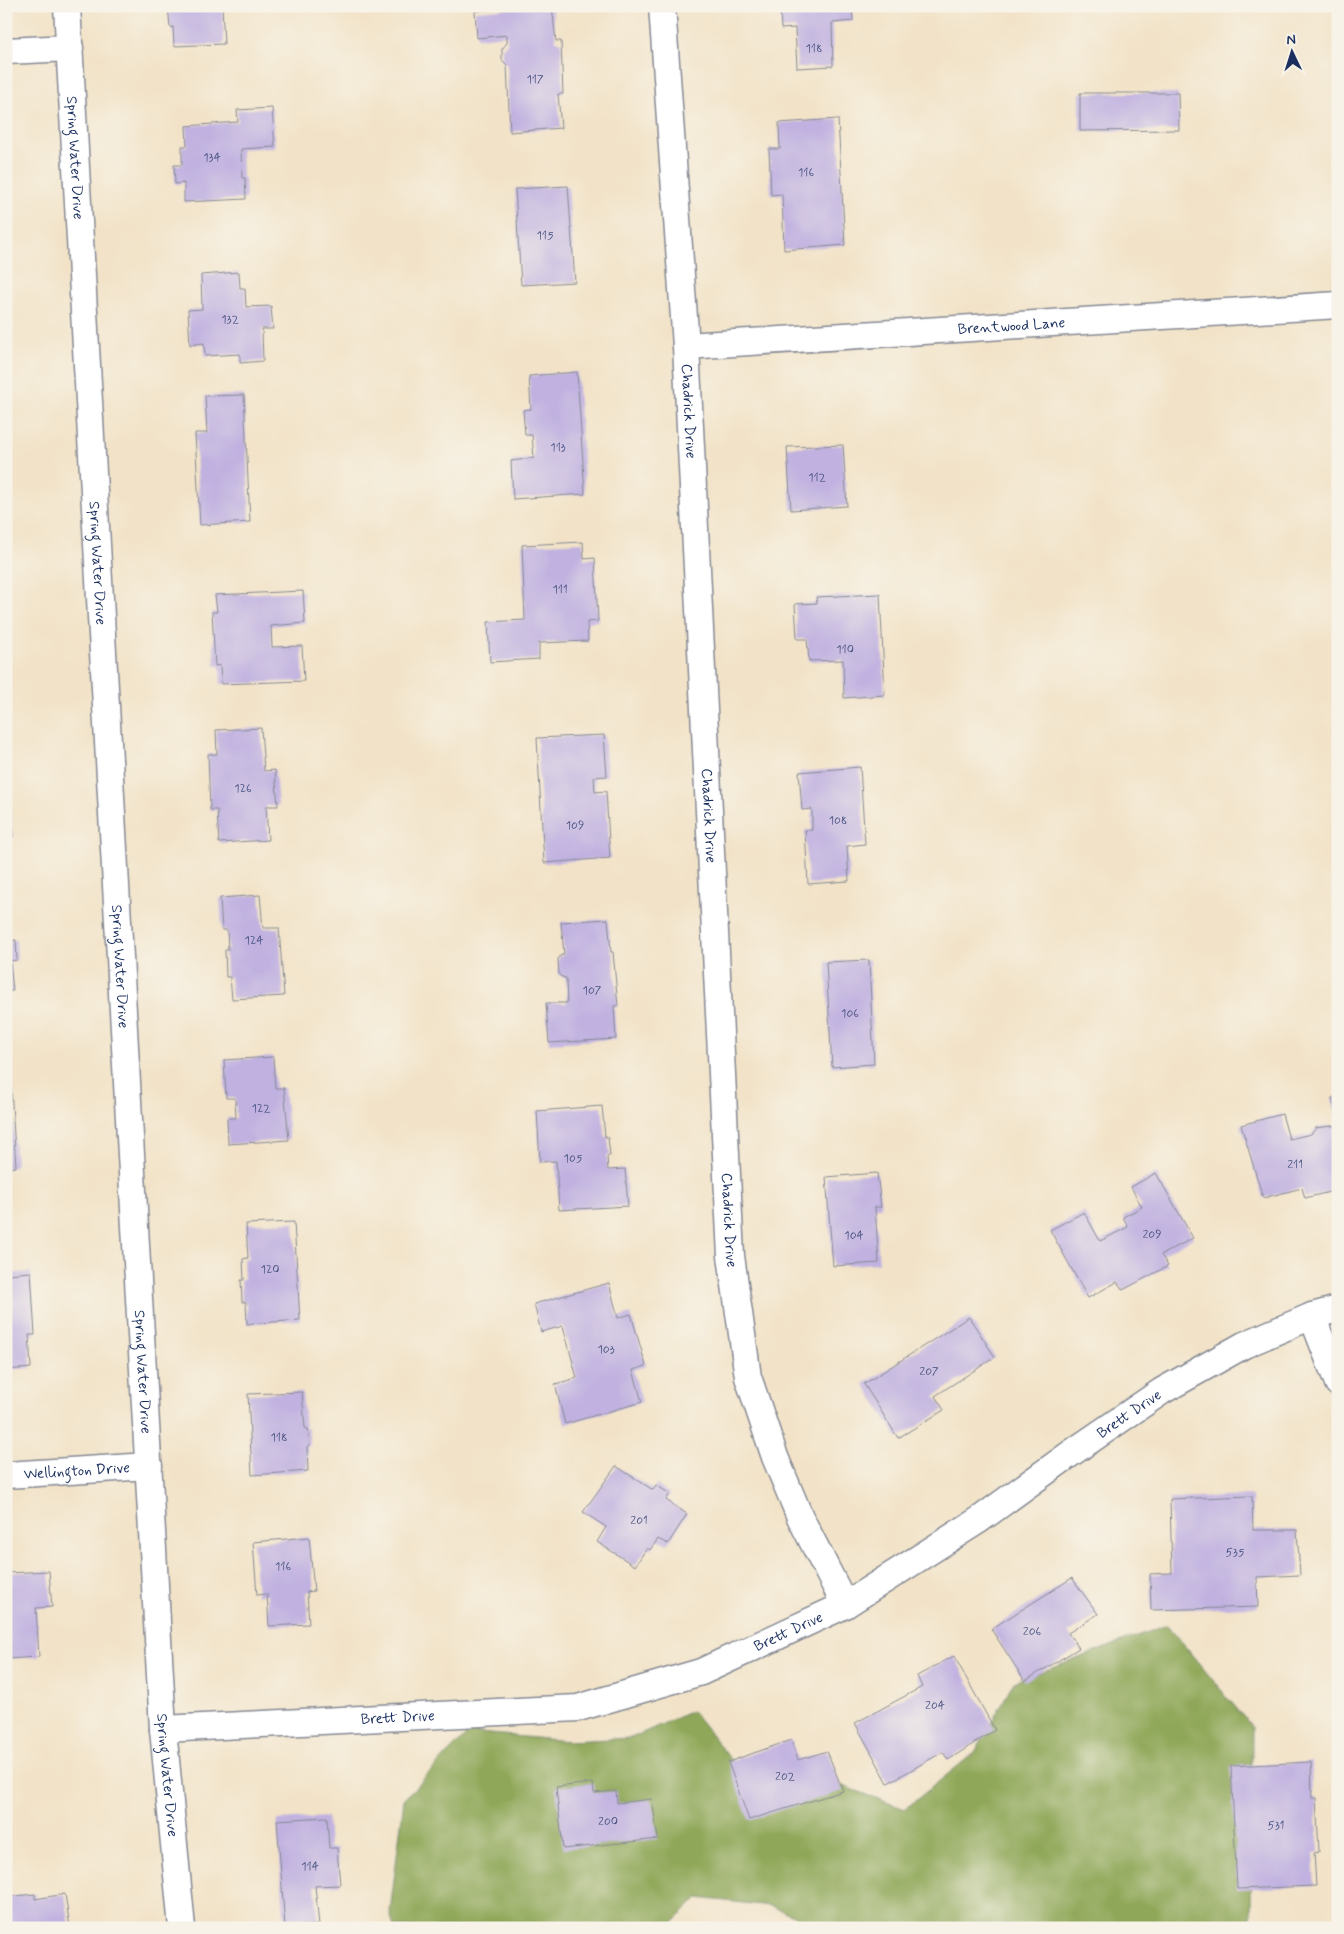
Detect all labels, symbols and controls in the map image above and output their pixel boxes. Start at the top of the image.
north arrow [1266,28,1316,78]
text: N [1286,31,1296,49]
house number: 118 [805,41,823,57]
house number: 117 [526,72,544,88]
street label: Spring Water Drive [61,95,88,220]
house number: 134 [203,150,221,166]
house number: 116 [798,165,814,181]
house number: 115 [536,228,554,244]
house number: 132 [221,312,239,328]
street label: Brentwood Lane [957,313,1066,340]
street label: Chadrick Drive [676,363,701,459]
house number: 113 [550,440,566,456]
house number: 112 [808,470,826,486]
street label: Spring Water Drive [84,501,110,626]
house number: 111 [552,582,568,598]
house number: 110 [836,642,854,658]
street label: Chadrick Drive [696,768,721,864]
house number: 126 [234,781,252,797]
house number: 108 [829,813,847,829]
house number: 109 [566,818,584,834]
street label: Spring Water Drive [106,904,133,1029]
house number: 124 [245,933,263,949]
house number: 107 [583,983,602,999]
house number: 106 [841,1006,859,1022]
house number: 122 [252,1101,270,1117]
house number: 105 [564,1151,583,1167]
house number: 211 [1287,1157,1303,1173]
street label: Chadrick Drive [716,1172,742,1269]
house number: 209 [1142,1227,1162,1243]
house number: 104 [844,1228,864,1244]
house number: 120 [261,1262,279,1278]
street label: Spring Water Drive [129,1310,156,1435]
house number: 103 [597,1342,615,1358]
house number: 207 [919,1364,939,1380]
street label: Brett Drive [1093,1385,1166,1444]
house number: 118 [270,1430,288,1446]
street label: Wellington Drive [23,1458,131,1485]
house number: 201 [630,1513,648,1529]
house number: 535 [1226,1545,1245,1561]
house number: 116 [275,1559,291,1575]
street label: Brett Drive [751,1607,827,1657]
house number: 206 [1023,1624,1042,1640]
house number: 204 [925,1698,945,1714]
street label: Brett Drive [360,1706,435,1730]
street label: Spring Water Drive [151,1713,182,1838]
house number: 202 [775,1769,795,1785]
house number: 200 [598,1814,618,1830]
house number: 531 [1268,1818,1284,1834]
house number: 114 [301,1859,319,1875]

